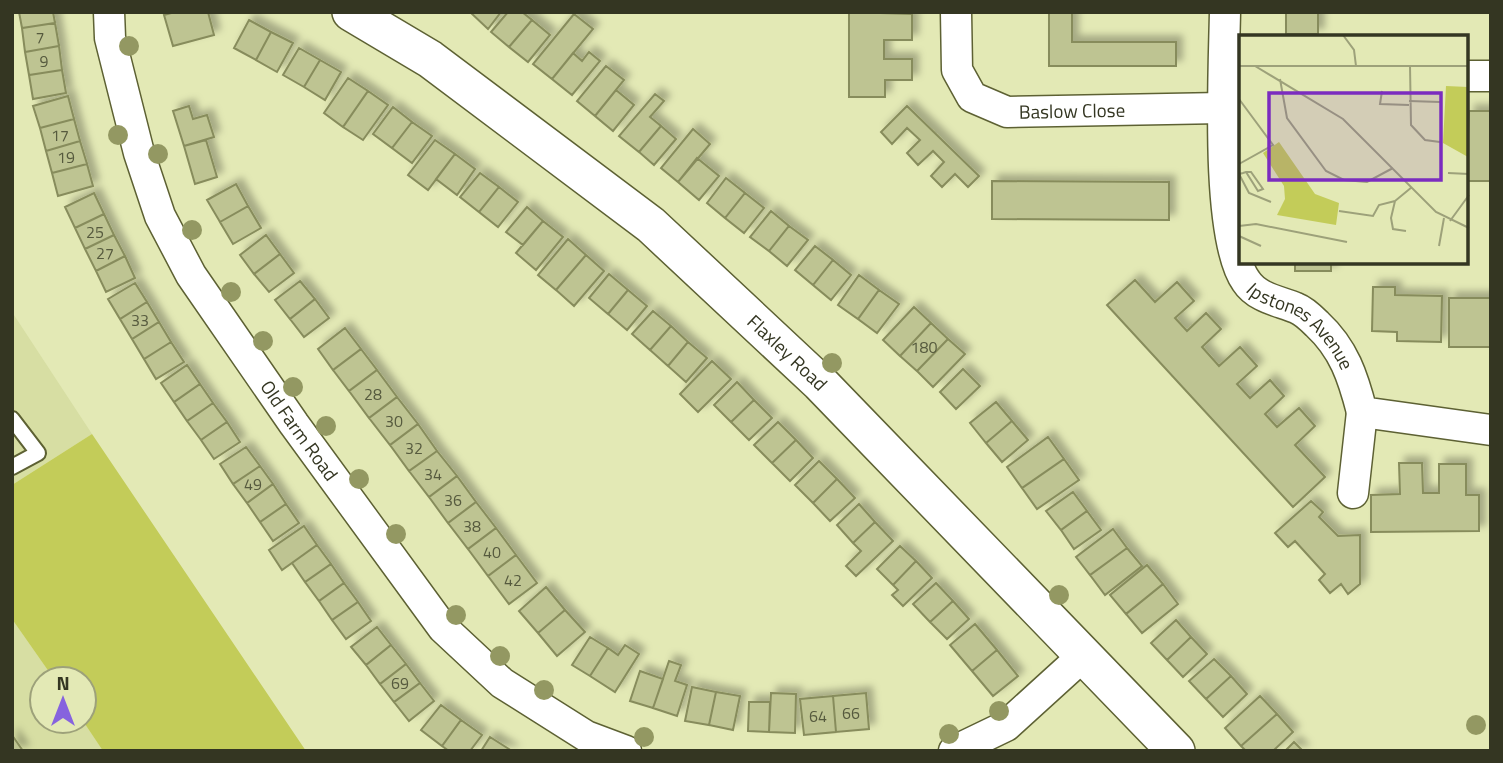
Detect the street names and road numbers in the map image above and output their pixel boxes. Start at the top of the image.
street label: Baslow Close [1019,95,1125,126]
street label: Ipstones Avenue [1240,275,1362,374]
street label: Flaxley Road [741,307,835,397]
street label: Old Farm Road [254,374,346,486]

